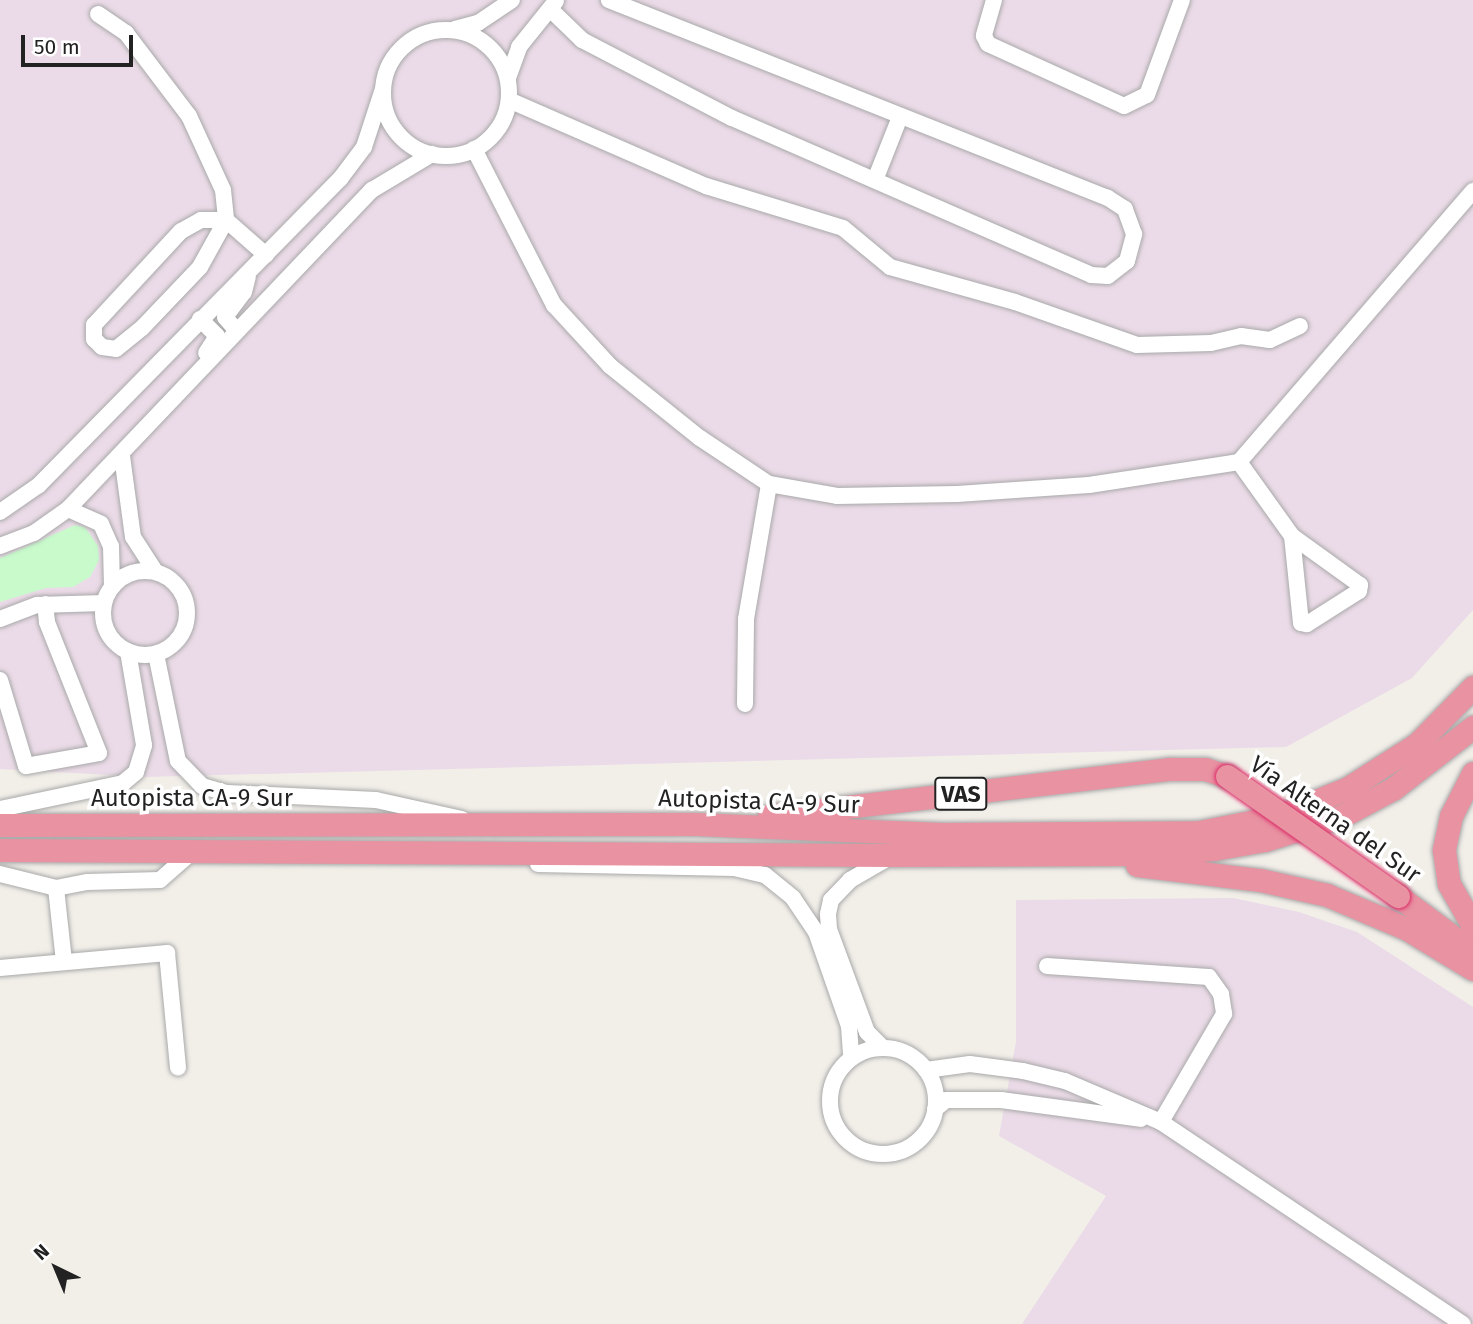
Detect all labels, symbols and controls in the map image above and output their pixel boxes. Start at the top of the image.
scale bar [24,21,136,65]
text: 50 m [34,34,80,60]
street label: Vía Alterna del Sur [1244,750,1426,890]
road number: VAS [933,774,989,814]
street label: Autopista CA-9 Sur [658,784,860,820]
street label: Autopista CA-9 Sur [91,785,293,813]
north arrow [21,1233,91,1303]
text: N [29,1240,54,1265]

